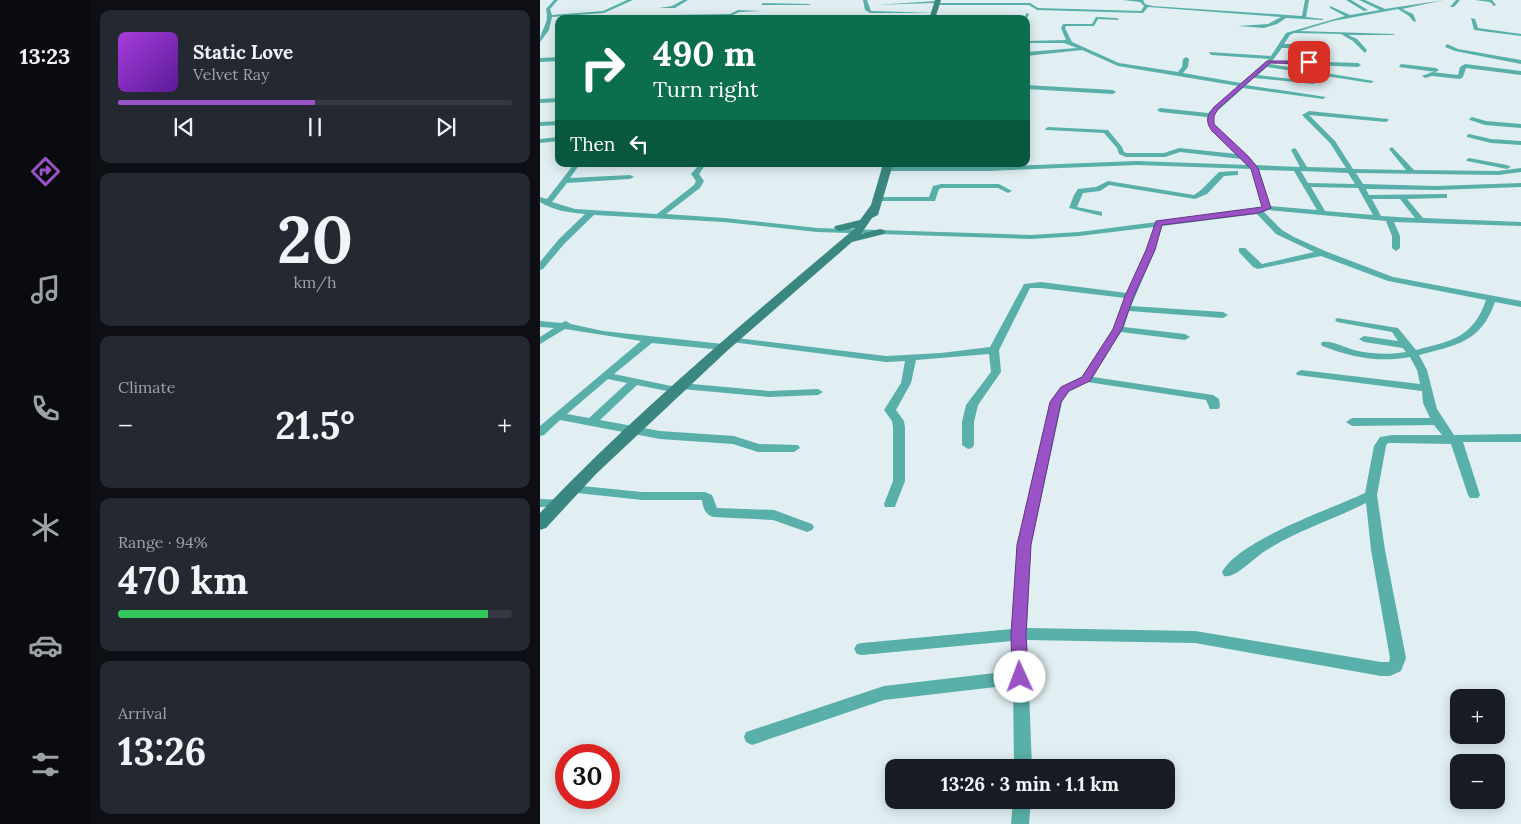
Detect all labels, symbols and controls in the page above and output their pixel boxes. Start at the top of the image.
text: 490 m [653,31,756,76]
icon: right [570,35,635,100]
text: Static Love [193,40,293,64]
pin [1288,41,1330,83]
text: 13:23 [20,42,70,70]
icon: arrive [1295,48,1323,76]
text: Velvet Ray [193,64,269,84]
text: Turn right [653,75,758,103]
icon: previous [170,113,198,141]
icon: pause [301,113,329,141]
icon: next [432,113,460,141]
icon: left [625,130,653,158]
text: Then [570,132,615,156]
icon: directions [28,154,63,189]
text: 20 [277,198,353,281]
icon: music [28,272,63,307]
text: km/h [293,272,337,292]
text: Climate [118,377,175,397]
icon: phone [28,391,63,426]
text: 21.5° [275,401,355,449]
text: − [118,408,133,444]
text: + [497,408,512,444]
icon: climate [28,510,63,545]
text: Range · 94% [118,532,208,552]
text: 470 km [118,556,248,604]
icon: car [28,628,63,663]
position arrow [993,650,1045,702]
map controls [1450,689,1505,809]
button: + [1450,689,1505,744]
text: Arrival [118,703,167,723]
text: 13:26 [118,727,206,775]
speed limit sign: 30 [555,744,620,809]
icon: filters [28,747,63,782]
button: − [1450,754,1505,809]
text: 13:26 · 3 min · 1.1 km [941,772,1119,796]

